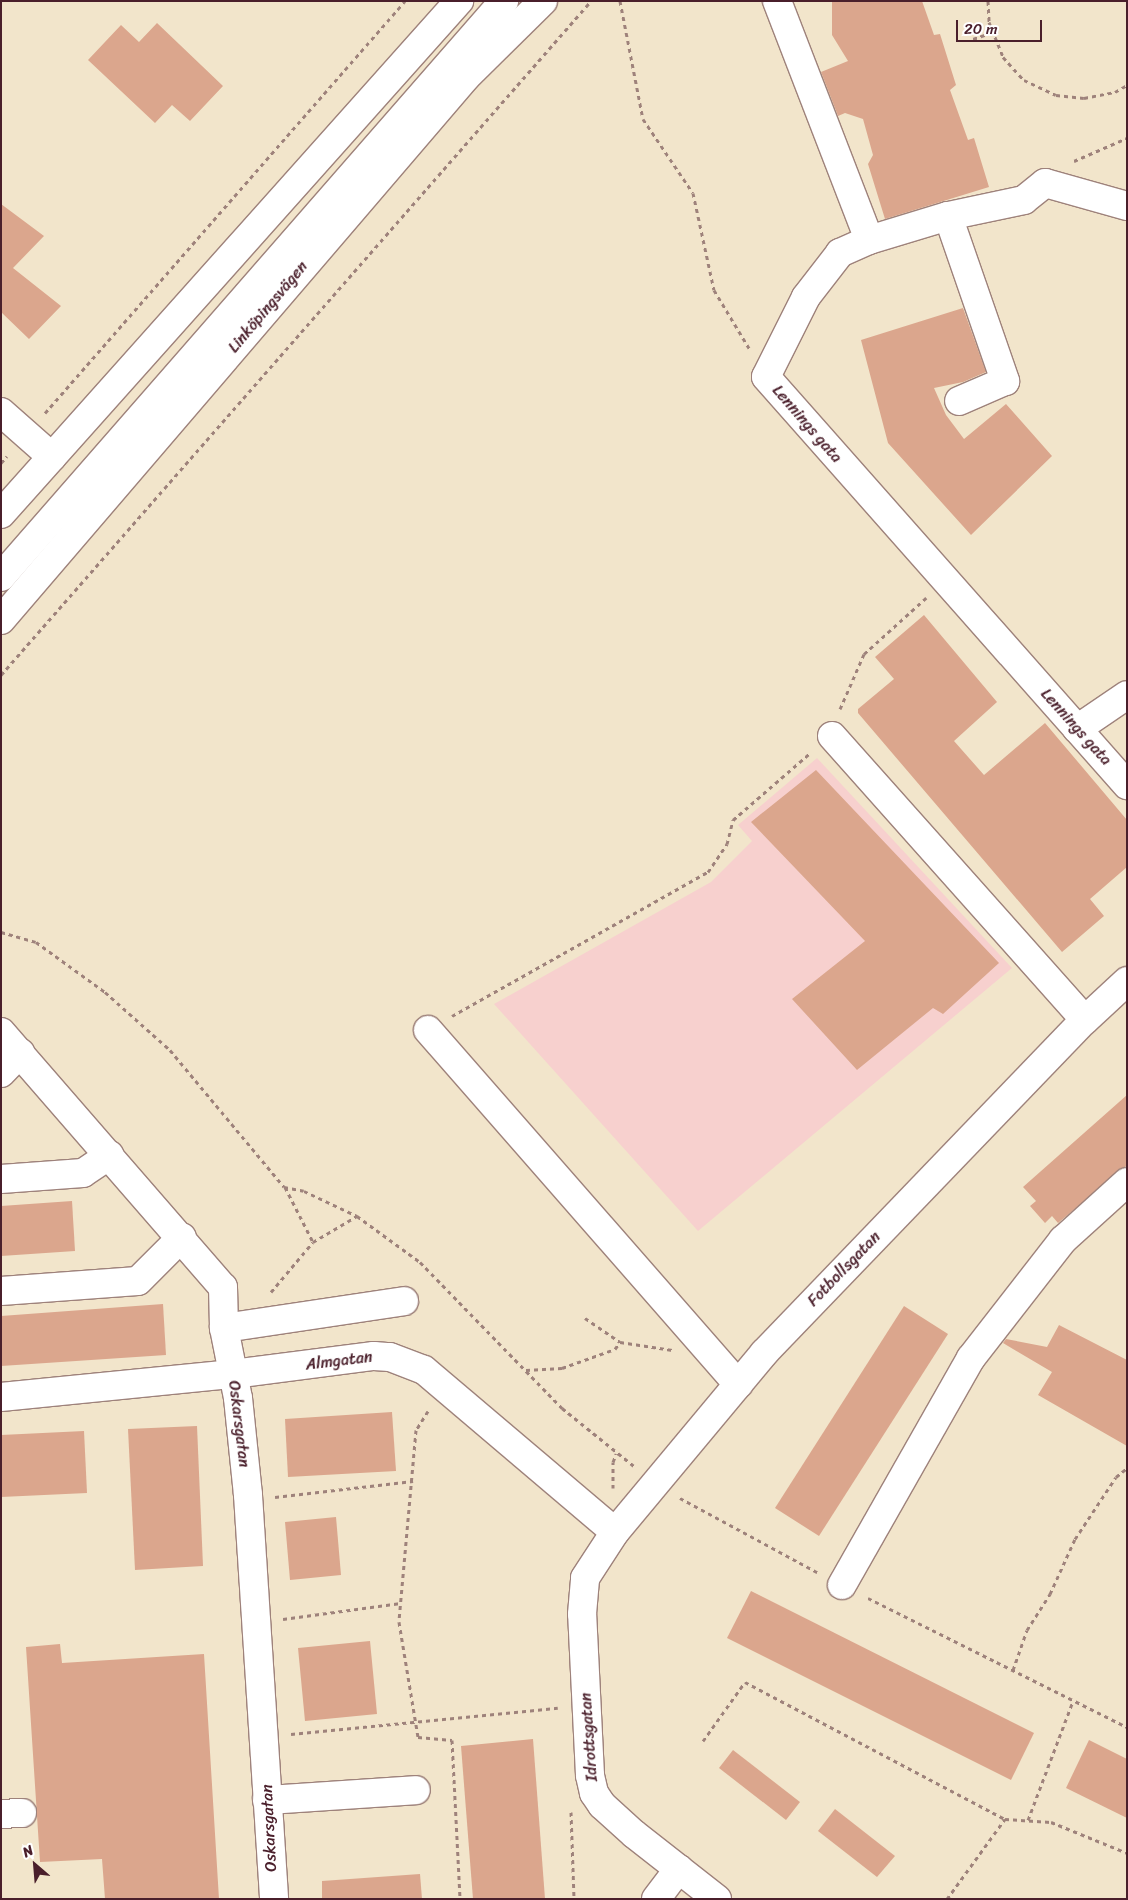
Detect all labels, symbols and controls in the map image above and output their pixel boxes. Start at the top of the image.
scale bar [958,10,1044,42]
text: 20 m [964,16,998,42]
street label: Linköpingsvägen [224,257,312,357]
street label: Lennings gata [768,381,846,467]
street label: Lennings gata [1037,685,1115,769]
street label: Fotbollsgatan [803,1228,885,1310]
street label: Almgatan [305,1347,373,1375]
street label: Oskarsgatan [224,1379,254,1469]
street label: Idrottsgatan [576,1692,602,1782]
street label: Oskarsgatan [257,1784,281,1872]
text: N [18,1838,38,1865]
north arrow [10,1840,60,1890]

